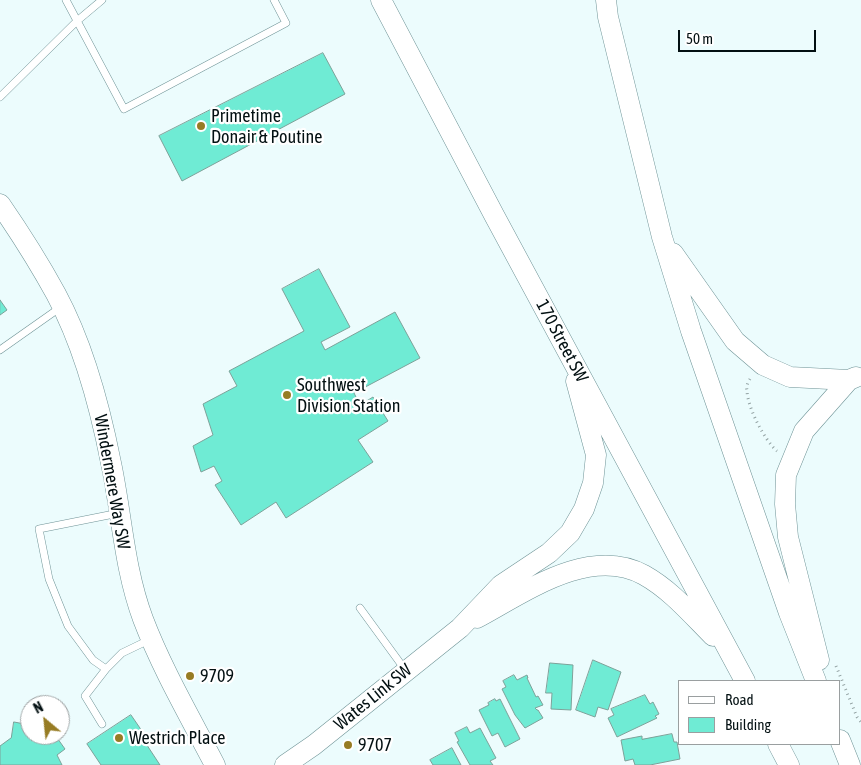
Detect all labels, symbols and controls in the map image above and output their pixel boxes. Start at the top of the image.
scale bar [681,20,818,52]
text: 50 m [686,30,713,47]
place label: Primetime Donair & Poutine [211,105,322,148]
marker: Primetime Donair & Poutine [195,120,207,132]
street label: 170 Street SW [531,296,593,386]
place label: Southwest Division Station [297,374,401,416]
marker: Southwest Division Station [281,389,293,401]
street label: Windermere Way SW [90,413,134,551]
street label: Wates Link SW [330,659,416,735]
place label: 9709 [200,665,234,687]
marker: 9709 [184,670,196,682]
legend [678,680,841,745]
text: Road [725,691,754,708]
north arrow [20,695,70,745]
text: N [31,699,46,717]
text: Building [725,716,771,733]
place label: Westrich Place [129,727,225,749]
marker: Westrich Place [113,732,125,744]
place label: 9707 [358,734,392,756]
marker: 9707 [342,739,354,751]

